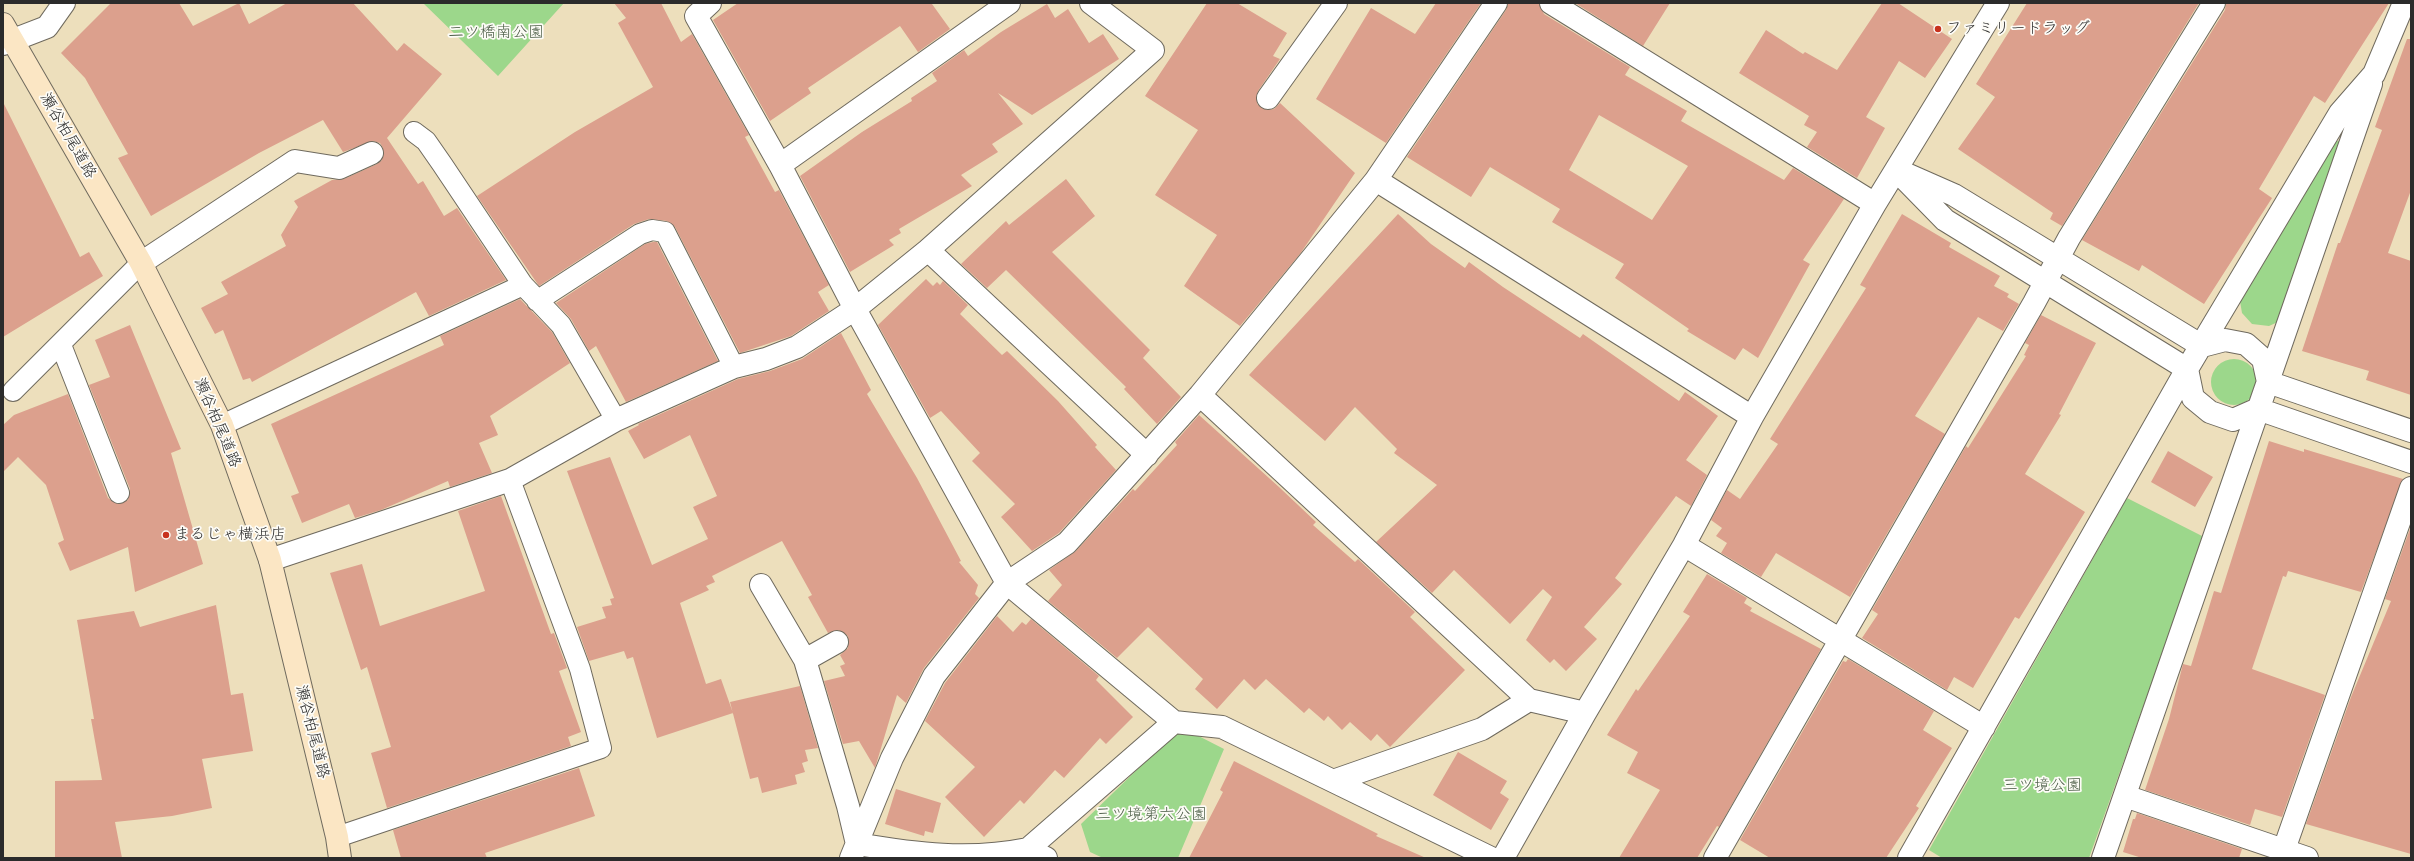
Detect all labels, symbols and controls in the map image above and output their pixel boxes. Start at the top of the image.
place label: ファミリードラッグ [1946,19,2090,39]
park label: 二ツ橋南公園 [448,23,544,43]
marker: ファミリードラッグ [1933,24,1943,34]
street label: 瀬谷柏尾道路 [36,90,100,182]
street label: 瀬谷柏尾道路 [189,375,245,471]
place label: まるじゃ横浜店 [174,525,286,545]
marker: まるじゃ横浜店 [161,530,171,540]
street label: 瀬谷柏尾道路 [291,683,333,781]
park label: 三ツ境公園 [2002,776,2082,796]
park label: 三ツ境第六公園 [1095,805,1207,825]

